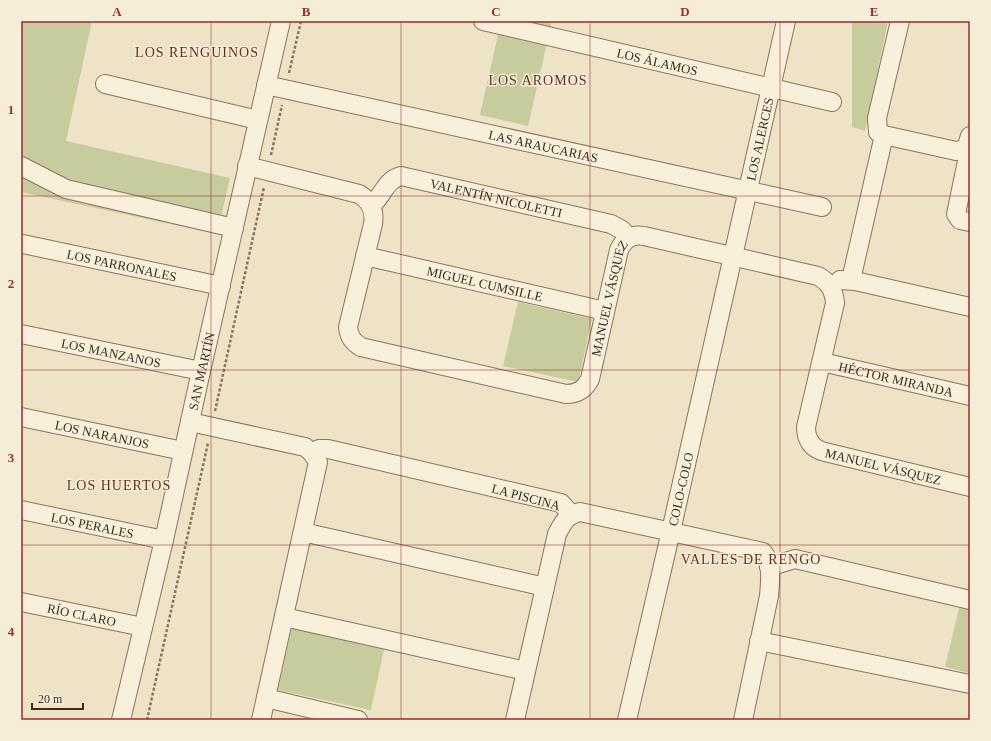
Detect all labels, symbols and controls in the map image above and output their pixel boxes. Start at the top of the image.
text: A [112,4,122,19]
text: B [302,4,311,19]
text: C [491,4,501,19]
text: D [680,4,690,19]
text: E [870,4,878,19]
district label: LOS RENGUINOS [135,45,259,60]
street label: LOS ÁLAMOS [615,45,699,78]
district label: LOS AROMOS [488,73,588,88]
street label: LOS ALERCES [743,96,776,182]
text: 1 [8,102,14,117]
street label: LAS ARAUCARIAS [487,127,600,165]
street label: VALENTÍN NICOLETTI [429,175,564,220]
street label: MANUEL VÁSQUEZ [588,237,631,358]
street label: LOS PARRONALES [66,246,178,284]
street label: MIGUEL CUMSILLE [426,263,544,304]
text: 2 [8,276,14,291]
street label: SAN MARTÍN [185,330,217,412]
street label: LOS MANZANOS [60,335,162,370]
street label: HÉCTOR MIRANDA [837,359,955,400]
street label: LOS NARANJOS [54,417,151,451]
street label: MANUEL VÁSQUEZ [824,445,943,487]
text: 3 [8,450,15,465]
street label: COLO-COLO [665,451,696,527]
district label: LOS HUERTOS [67,478,171,493]
street label: LA PISCINA [490,481,563,514]
street label: LOS PERALES [50,509,135,541]
district label: VALLES DE RENGO [681,552,821,567]
street label: RÍO CLARO [46,600,117,629]
text: 4 [8,624,15,639]
scale bar [32,685,83,711]
text: 20 m [38,692,63,706]

